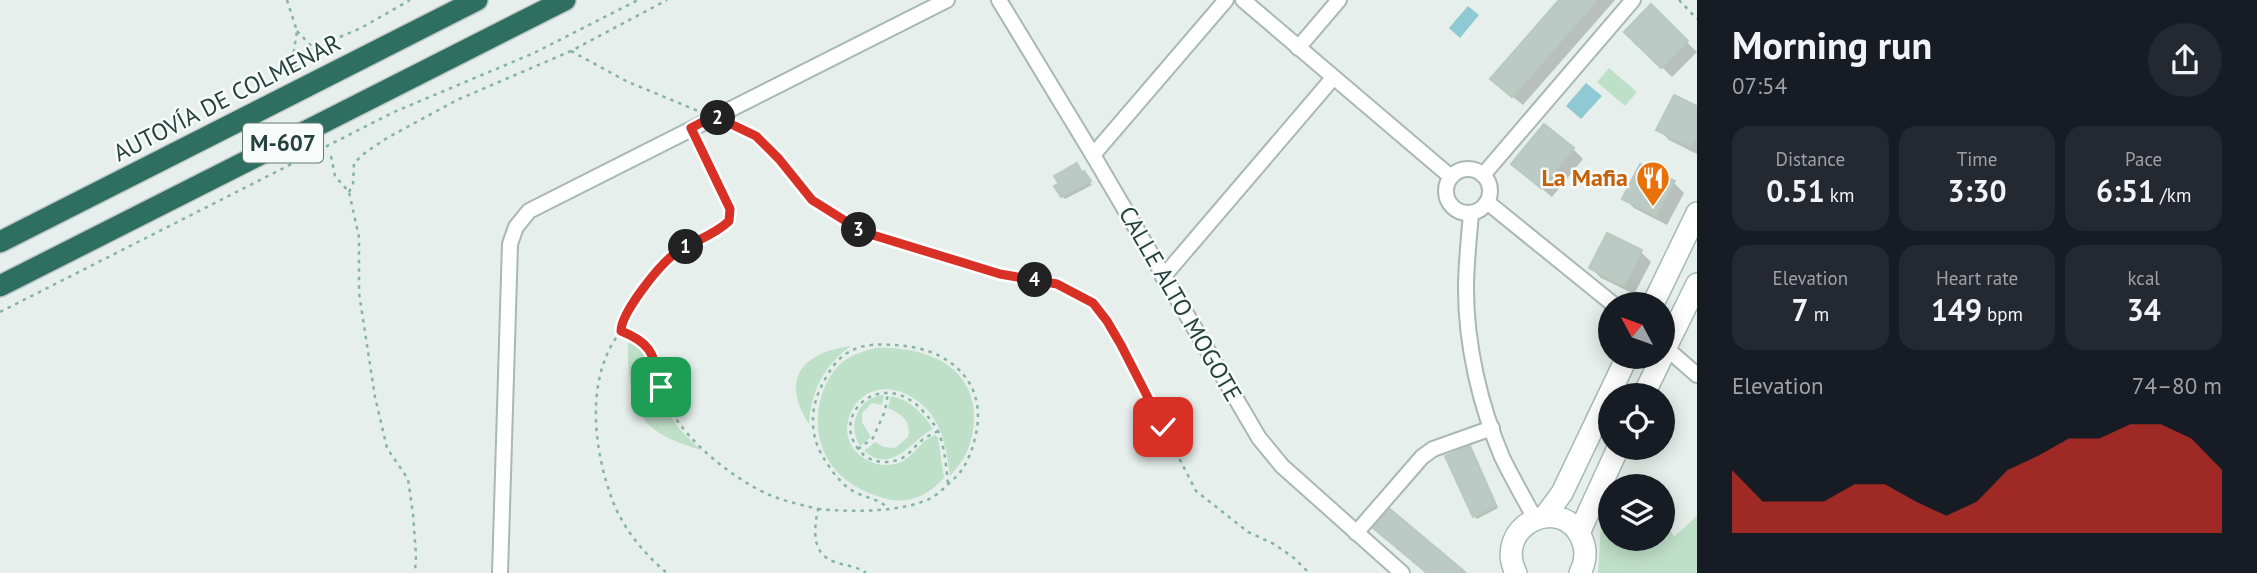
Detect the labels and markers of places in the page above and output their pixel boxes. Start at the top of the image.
pin: 2 [700,100,736,136]
restaurant icon: La Mafia [1634,159,1672,208]
place label: La Mafia [1541,162,1628,193]
pin: 3 [842,212,876,247]
pin: 1 [668,230,704,264]
pin: 4 [1018,262,1052,298]
pin [631,357,691,417]
pin [1133,397,1193,457]

